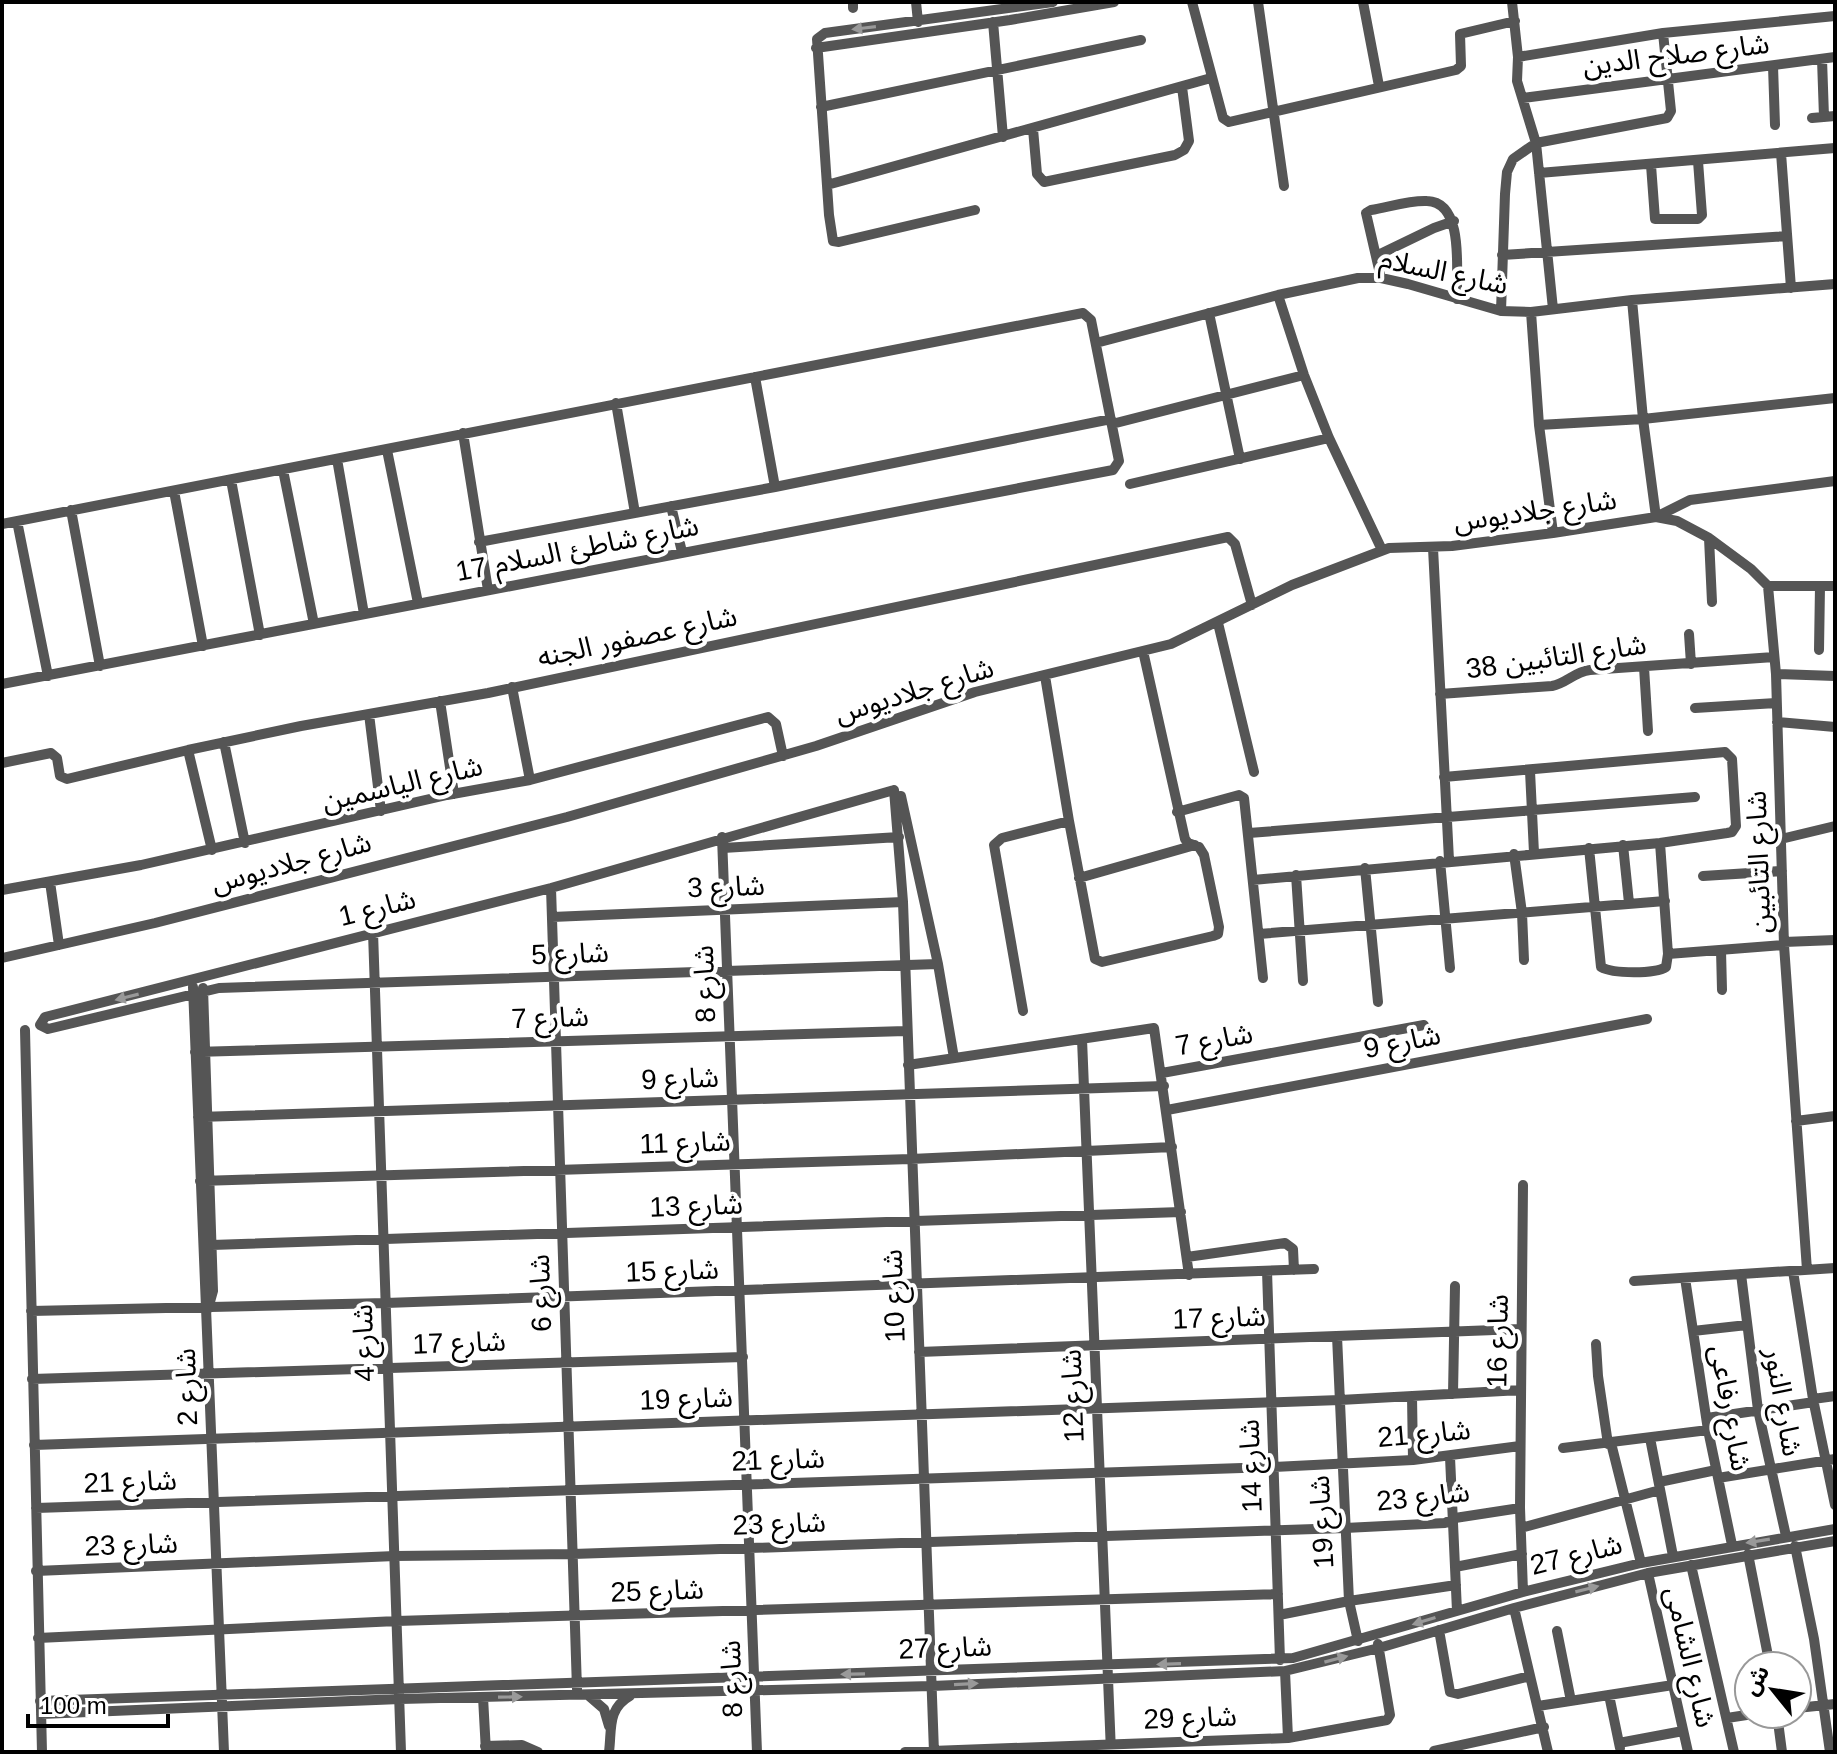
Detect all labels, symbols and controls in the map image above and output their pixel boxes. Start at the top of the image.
one-way arrow [851,22,876,35]
street label: شارع صلاح الدين [1581,28,1772,86]
street label: شارع السلام [1376,243,1511,305]
street label: شارع جلاديوس [1452,484,1619,542]
street label: شارع شاطئ السلام 17 [453,510,702,592]
street label: شارع عصفور الجنه [535,600,741,678]
street label: شارع التائبين 38 [1464,628,1649,689]
street label: شارع جلاديوس [831,652,999,734]
street label: شارع الياسمين [319,750,487,822]
street label: شارع التائبين [1741,790,1781,934]
street label: شارع جلاديوس [208,826,376,904]
street label: شارع 3 [687,870,766,908]
street label: شارع 1 [336,883,420,937]
street label: شارع 5 [531,937,610,975]
street label: شارع 8 [688,944,726,1023]
one-way arrow [114,991,139,1003]
street label: شارع 7 [511,1001,590,1039]
street label: شارع 7 [1173,1017,1256,1066]
street label: شارع 9 [1361,1019,1444,1069]
street label: شارع 9 [641,1062,720,1100]
street label: شارع 11 [639,1125,731,1165]
street label: شارع 13 [649,1188,743,1228]
street label: شارع 10 [876,1249,916,1343]
street label: شارع 6 [524,1253,562,1332]
street label: شارع 15 [625,1253,719,1293]
street label: شارع 16 [1481,1294,1519,1388]
street label: شارع 17 [1172,1300,1266,1340]
street label: شارع 4 [347,1303,385,1382]
street label: شارع 17 [412,1325,506,1365]
street label: شارع رفاعى [1699,1343,1757,1474]
street label: شارع النور [1754,1345,1808,1460]
street label: شارع 2 [170,1347,208,1426]
street label: شارع 12 [1055,1349,1095,1443]
street label: شارع 19 [639,1381,733,1421]
street label: شارع 21 [1376,1414,1472,1458]
street label: شارع 14 [1233,1419,1273,1513]
street label: شارع 21 [731,1442,825,1482]
street label: شارع 21 [83,1464,177,1504]
street label: شارع 19 [1304,1474,1344,1569]
street label: شارع 23 [1375,1476,1472,1522]
street label: شارع 23 [732,1506,826,1546]
street label: شارع 23 [84,1527,178,1567]
street label: شارع 27 [1527,1528,1626,1586]
one-way arrow [1745,1535,1770,1548]
street label: شارع 25 [610,1573,704,1613]
one-way arrow [1574,1583,1599,1595]
street label: شارع الشامى [1654,1584,1722,1732]
one-way arrow [1411,1615,1435,1628]
street label: شارع 27 [898,1630,992,1670]
street label: شارع 8 [715,1639,753,1718]
north arrow [1733,1650,1813,1730]
one-way arrow [1324,1653,1349,1665]
one-way arrow [1156,1657,1181,1670]
text: ش [1738,1661,1774,1700]
one-way arrow [840,1668,865,1680]
scale bar [28,1678,168,1728]
one-way arrow [954,1678,979,1691]
one-way arrow [498,1691,523,1703]
text: 100 m [40,1692,107,1719]
street label: شارع 29 [1143,1700,1237,1740]

